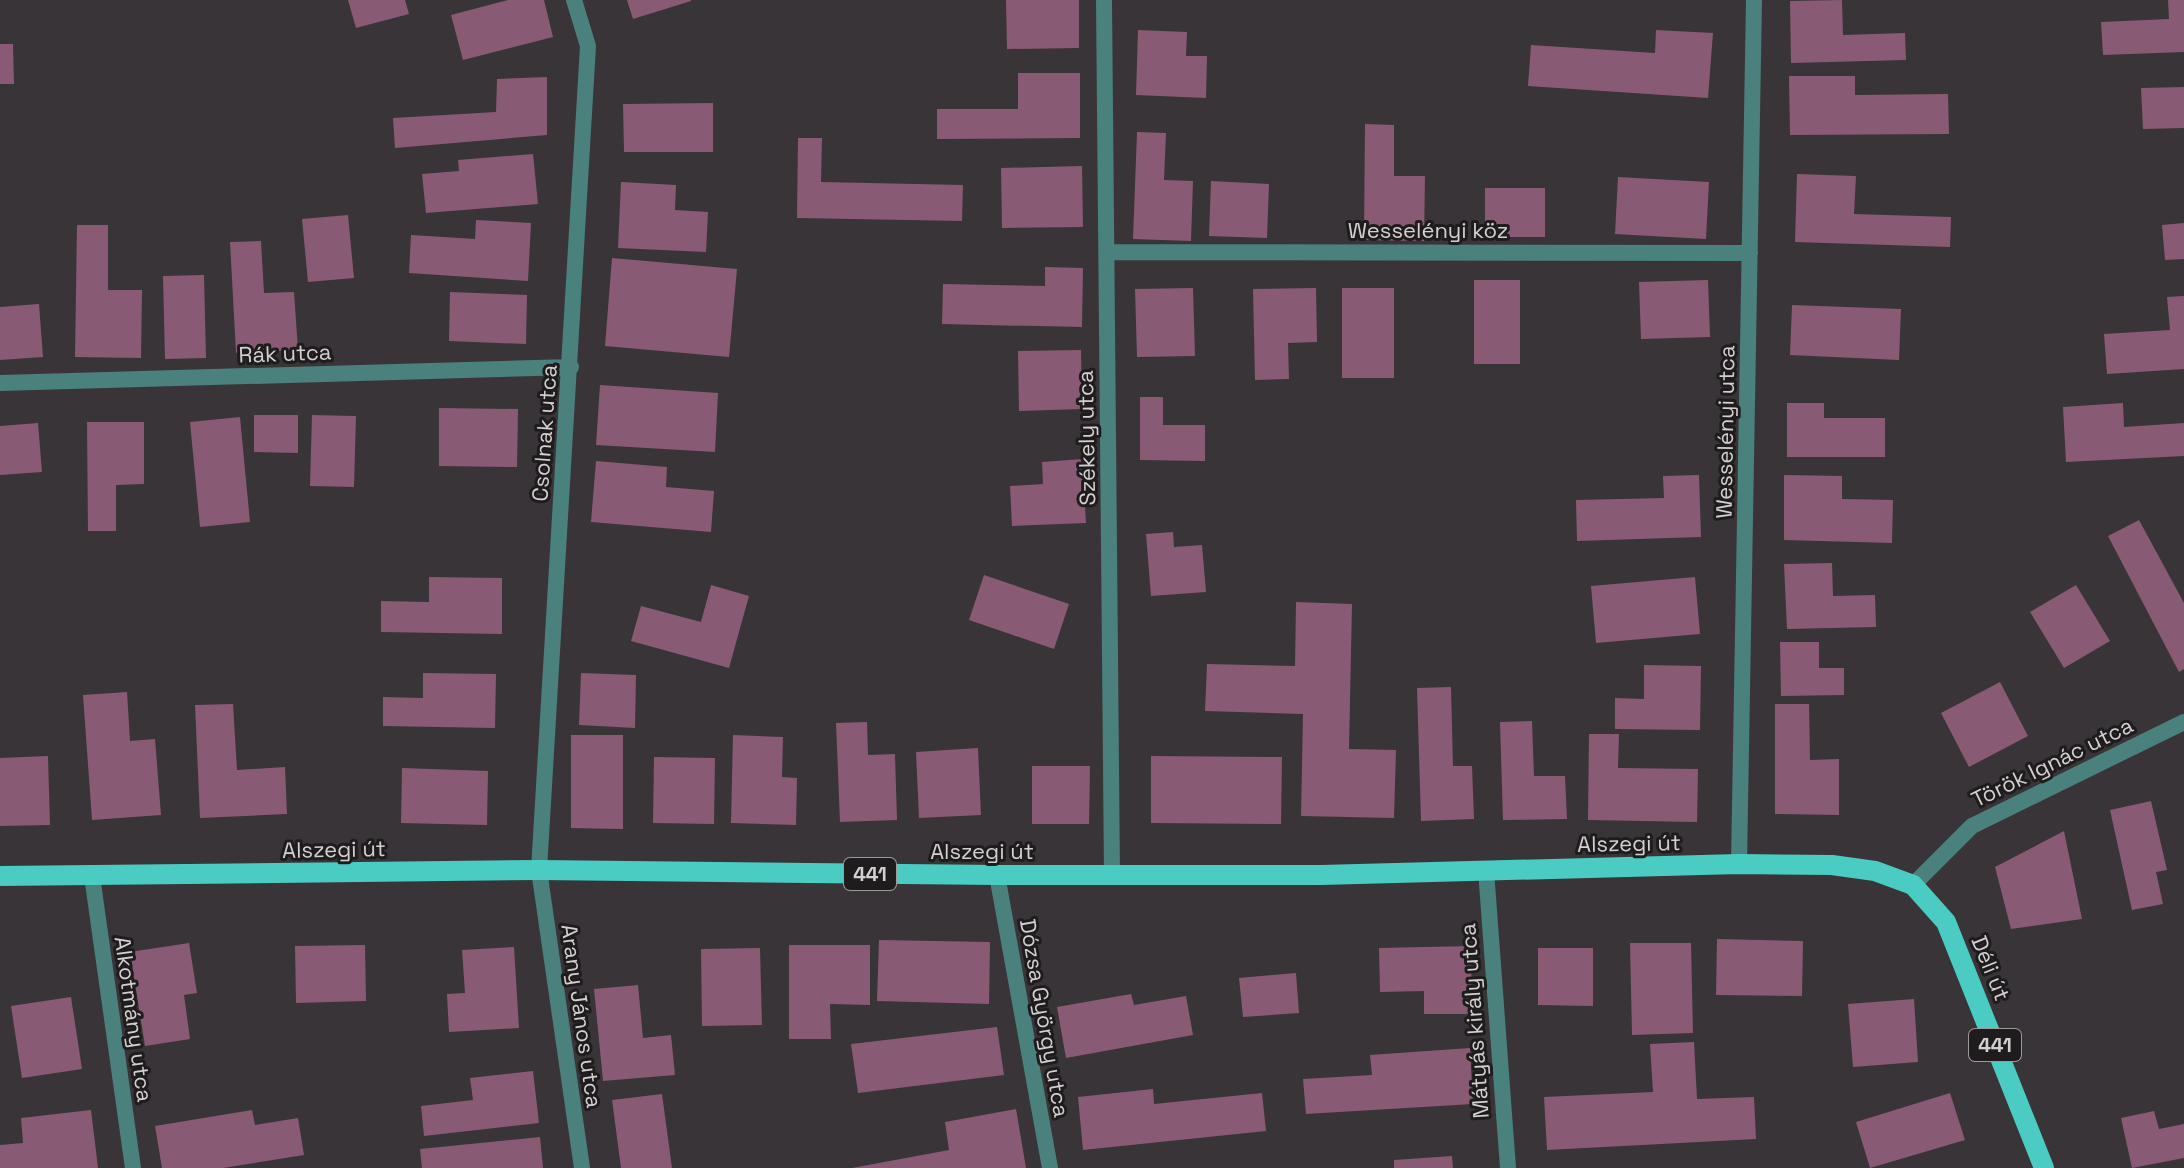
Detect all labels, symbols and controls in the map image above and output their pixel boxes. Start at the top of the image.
street label: Wesselényi köz [1348,216,1508,244]
street label: Rák utca [238,337,332,369]
street label: Wesselényi utca [1709,345,1741,519]
street label: Csolnak utca [525,363,563,502]
street label: Székely utca [1071,370,1101,506]
street label: Török Ignác utca [1967,711,2138,813]
street label: Alszegi út [1577,828,1681,858]
street label: Alszegi út [282,834,386,864]
street label: Alszegi út [930,837,1034,865]
road number: 441 [844,858,896,890]
street label: Dózsa György utca [1014,917,1076,1120]
street label: Arany János utca [555,922,609,1110]
street label: Mátyás király utca [1453,922,1495,1120]
street label: Déli út [1965,931,2017,1005]
street label: Alkotmány utca [109,934,160,1104]
road number: 441 [1969,1029,2021,1061]

